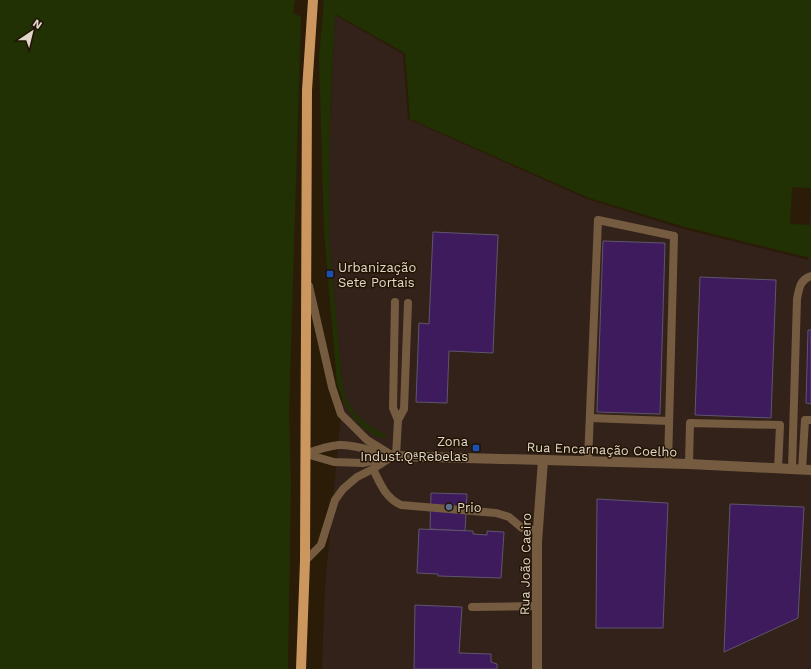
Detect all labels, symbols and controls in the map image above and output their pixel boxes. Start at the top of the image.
north arrow [12,12,52,52]
text: N [30,17,45,32]
place label: Urbanização Sete Portais [338,260,416,290]
marker: Urbanização Sete Portais [325,269,335,279]
place label: Zona Indust.QªRebelas [360,434,469,464]
street label: Rua Encarnação Coelho [526,439,678,460]
marker: Zona Indust.QªRebelas [471,443,481,453]
place label: Prio [457,500,482,515]
marker: Prio [444,502,454,512]
street label: Rua João Caeiro [517,512,534,615]

